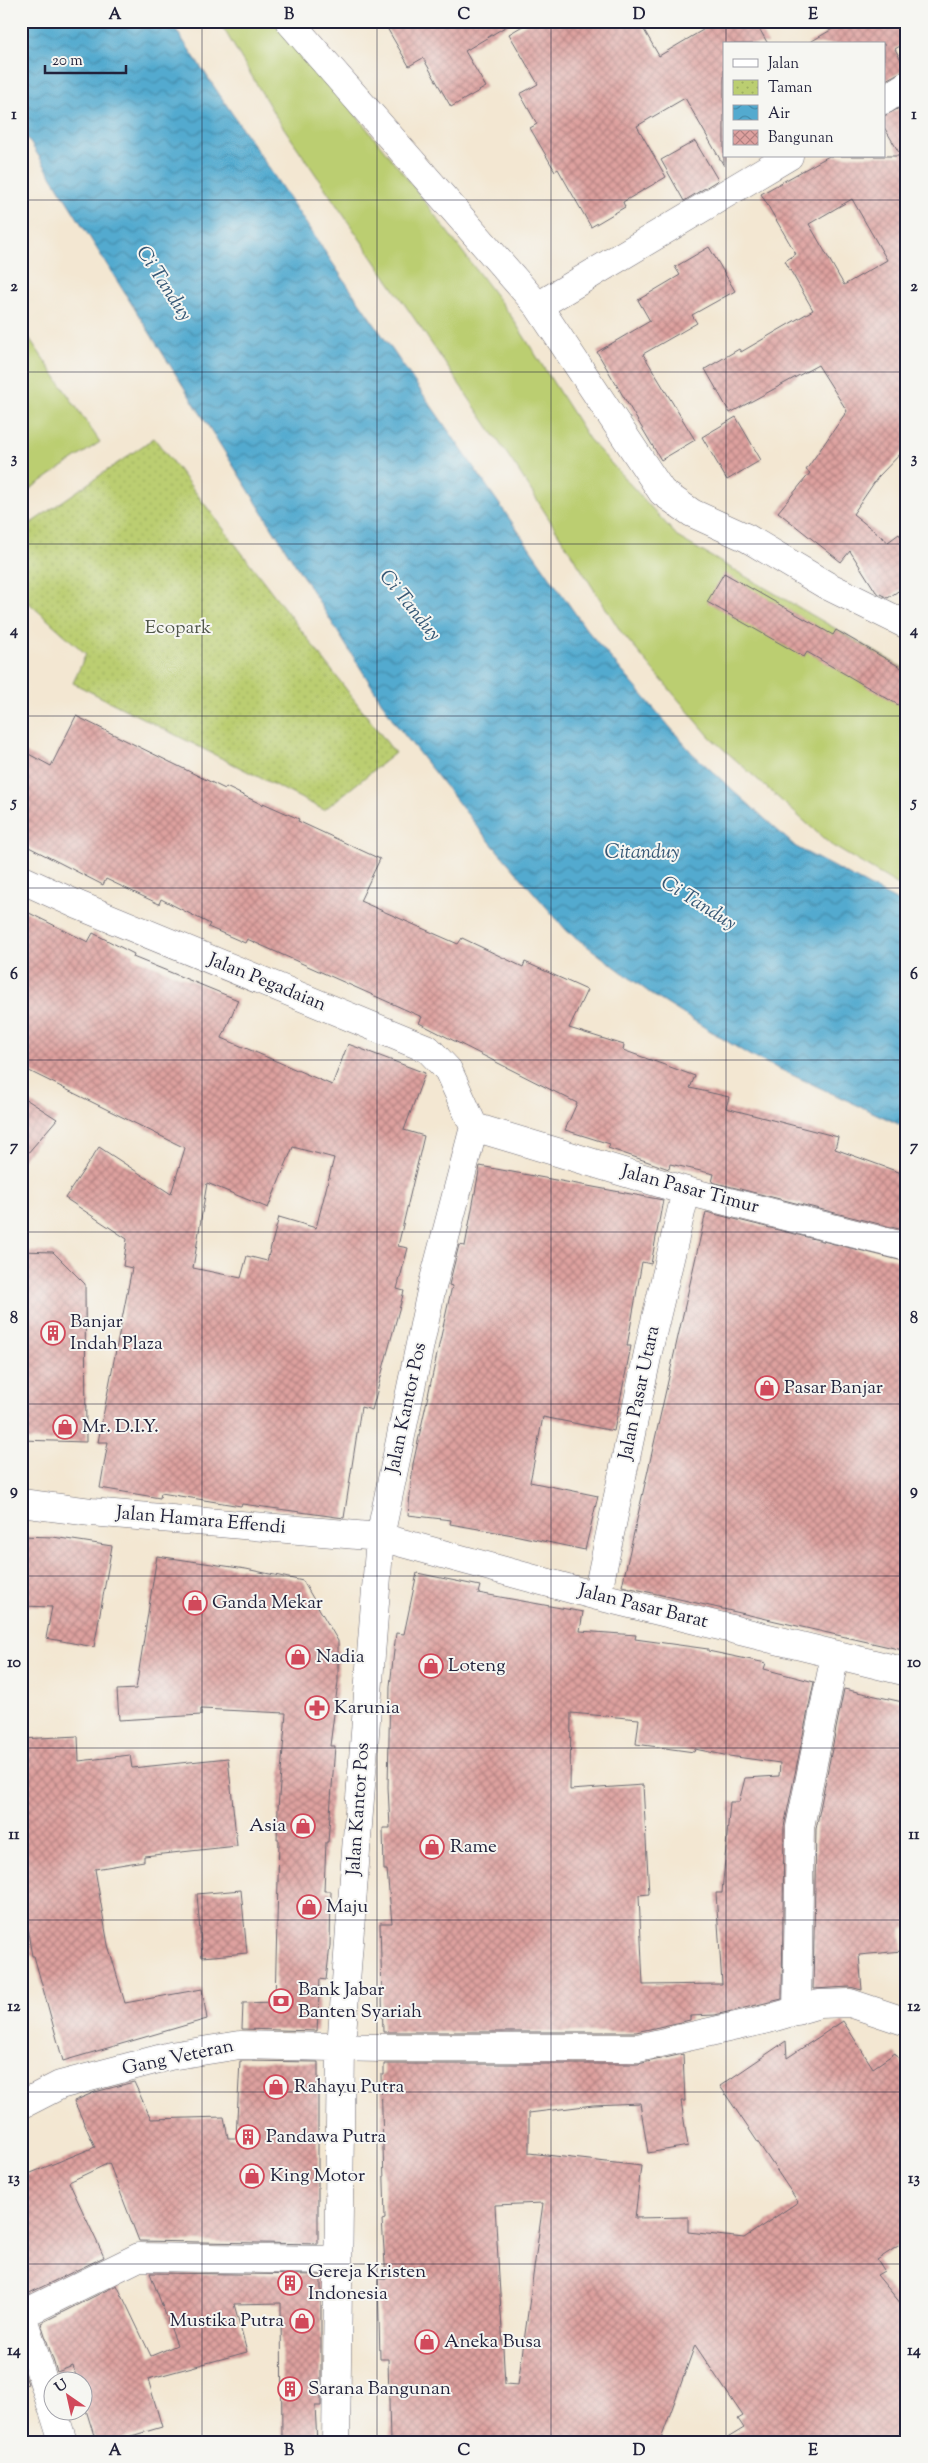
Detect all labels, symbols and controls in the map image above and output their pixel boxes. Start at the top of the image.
text: A [109,4,122,27]
text: B [284,4,294,27]
text: C [458,4,471,27]
text: D [633,4,646,27]
text: E [808,4,818,27]
scale bar [45,42,126,74]
legend [723,42,886,158]
text: 20 m [52,51,83,72]
text: Jalan [767,54,799,75]
text: Taman [768,78,812,99]
text: 1 [11,104,17,127]
text: Air [768,104,790,125]
text: 1 [911,104,917,127]
text: Bangunan [768,128,834,149]
water label: Ci Tanduy [128,241,198,327]
text: 2 [10,276,18,299]
text: 2 [910,276,918,299]
text: 3 [11,448,18,471]
text: 3 [911,448,918,471]
water label: Ci Tanduy [371,564,447,648]
park label: Ecopark [145,615,212,642]
text: 4 [9,620,18,643]
text: 4 [909,620,918,643]
text: 5 [9,792,17,815]
text: 5 [909,792,917,815]
water label: Citanduy [605,839,679,868]
water label: Ci Tanduy [654,869,742,939]
street label: Jalan Pegadaian [203,947,330,1019]
text: 6 [10,964,18,987]
text: 6 [910,964,918,987]
text: 7 [10,1136,19,1159]
text: 7 [910,1136,919,1159]
street label: Jalan Pasar Timur [617,1158,762,1221]
text: 8 [10,1308,18,1331]
text: 8 [910,1308,918,1331]
place label: Banjar Indah Plaza [70,1309,163,1358]
building icon: Banjar Indah Plaza [40,1320,66,1346]
street label: Jalan Pasar Utara [612,1323,667,1463]
street label: Jalan Kantor Pos [380,1340,434,1477]
shop icon: Pasar Banjar [754,1375,780,1401]
place label: Pasar Banjar [784,1375,883,1402]
shop icon: Mr. D.I.Y. [52,1414,78,1440]
place label: Mr. D.I.Y. [82,1414,159,1441]
text: 9 [10,1480,18,1503]
text: 9 [910,1480,918,1503]
street label: Jalan Hamara Effendi [114,1500,287,1542]
street label: Jalan Pasar Barat [574,1578,711,1636]
shop icon: Ganda Mekar [182,1590,208,1616]
place label: Ganda Mekar [212,1590,323,1617]
shop icon: Nadia [285,1644,311,1670]
place label: Nadia [316,1644,365,1671]
text: 10 [7,1652,21,1675]
text: 10 [907,1652,921,1675]
shop icon: Loteng [418,1653,444,1679]
place label: Loteng [448,1653,505,1680]
pharmacy icon: Karunia [304,1695,330,1721]
place label: Karunia [334,1695,400,1722]
street label: Jalan Kantor Pos [341,1742,377,1877]
place label: Asia [249,1813,286,1840]
shop icon: Asia [290,1813,316,1839]
text: 11 [9,1824,20,1847]
text: 11 [909,1824,920,1847]
shop icon: Rame [419,1834,445,1860]
place label: Rame [450,1834,497,1861]
shop icon: Maju [296,1894,322,1920]
place label: Maju [326,1894,368,1921]
place label: Bank Jabar Banten Syariah [298,1977,422,2026]
bank icon: Bank Jabar Banten Syariah [268,1988,294,2014]
text: 12 [8,1996,21,2019]
text: 12 [908,1996,921,2019]
street label: Gang Veteran [120,2033,236,2083]
shop icon: Rahayu Putra [263,2074,289,2100]
place label: Rahayu Putra [294,2074,405,2101]
building icon: Pandawa Putra [235,2124,261,2150]
place label: Pandawa Putra [266,2124,387,2151]
shop icon: King Motor [239,2163,265,2189]
place label: King Motor [270,2163,365,2190]
text: 13 [8,2168,20,2191]
text: 13 [908,2168,920,2191]
place label: Gereja Kristen Indonesia [308,2259,426,2308]
building icon: Gereja Kristen Indonesia [277,2270,303,2296]
place label: Mustika Putra [170,2308,284,2335]
shop icon: Mustika Putra [289,2308,315,2334]
shop icon: Aneka Busa [414,2329,440,2355]
place label: Aneka Busa [444,2329,542,2356]
text: 14 [7,2340,21,2363]
text: 14 [907,2340,921,2363]
north arrow [42,2370,92,2420]
text: U [52,2375,73,2398]
building icon: Sarana Bangunan [277,2376,303,2402]
place label: Sarana Bangunan [308,2376,451,2403]
text: A [109,2440,122,2463]
text: B [284,2440,294,2463]
text: C [458,2440,471,2463]
text: D [633,2440,646,2463]
text: E [808,2440,818,2463]

